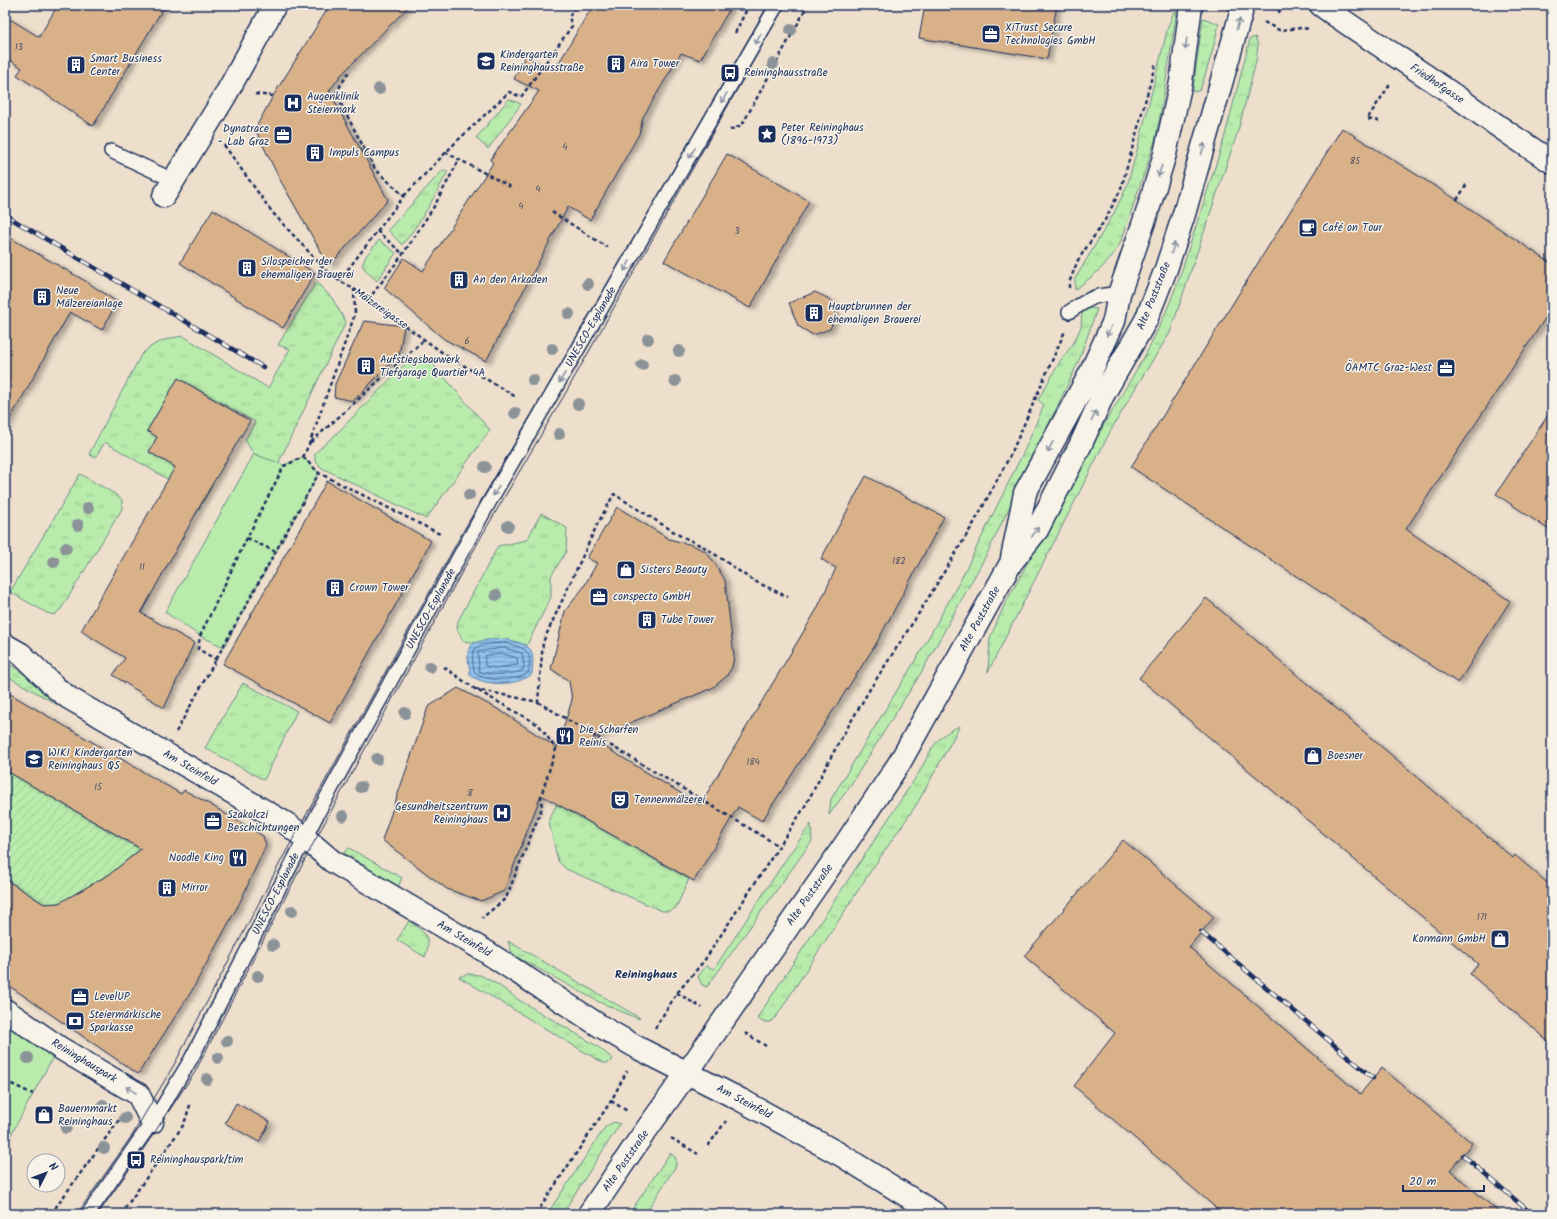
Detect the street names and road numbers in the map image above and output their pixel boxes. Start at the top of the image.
street label: Friedhofgasse [1406,59,1468,109]
street label: Alte Poststraße [1132,259,1176,333]
street label: UNESCO-Esplanade [561,283,621,371]
street label: Mälzereigasse [350,284,412,334]
street label: UNESCO-Esplanade [401,565,461,653]
street label: Alte Poststraße [955,583,1005,655]
street label: Am Steinfeld [159,745,221,791]
street label: UNESCO-Esplanade [247,850,305,938]
street label: Alte Poststraße [782,860,838,930]
street label: Am Steinfeld [433,916,495,963]
street label: Reininghauspark [48,1034,121,1088]
street label: Am Steinfeld [713,1080,775,1124]
street label: Alte Poststraße [598,1126,654,1196]

